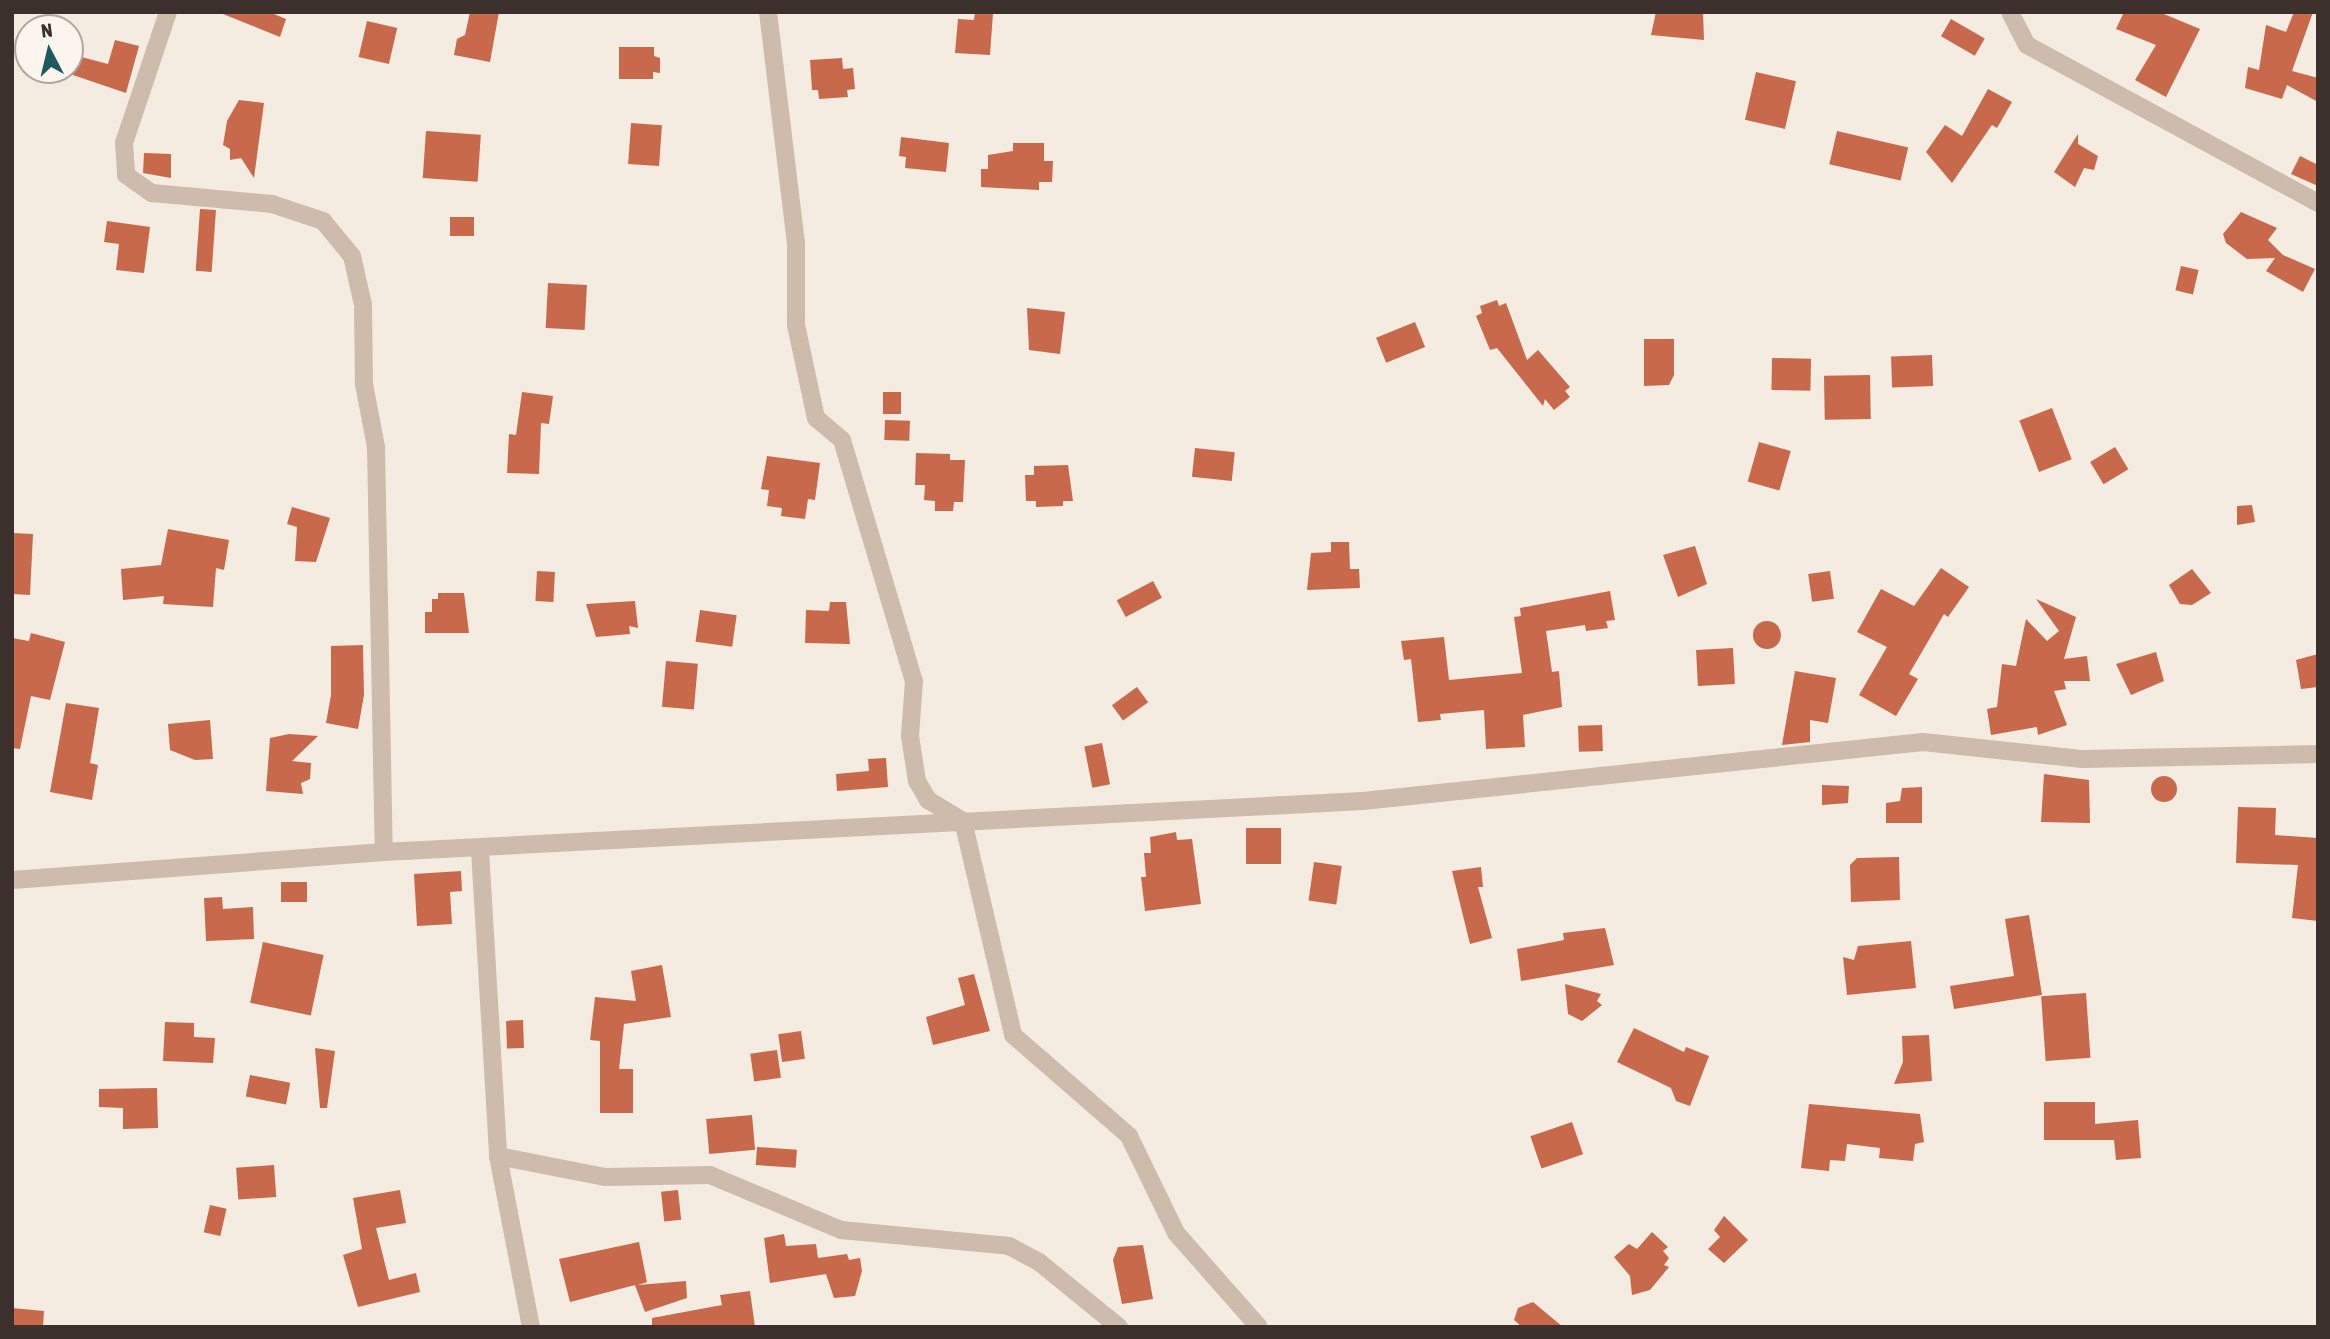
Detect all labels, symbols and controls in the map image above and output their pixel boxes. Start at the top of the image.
north arrow [14,14,84,84]
text: N [40,19,54,42]

